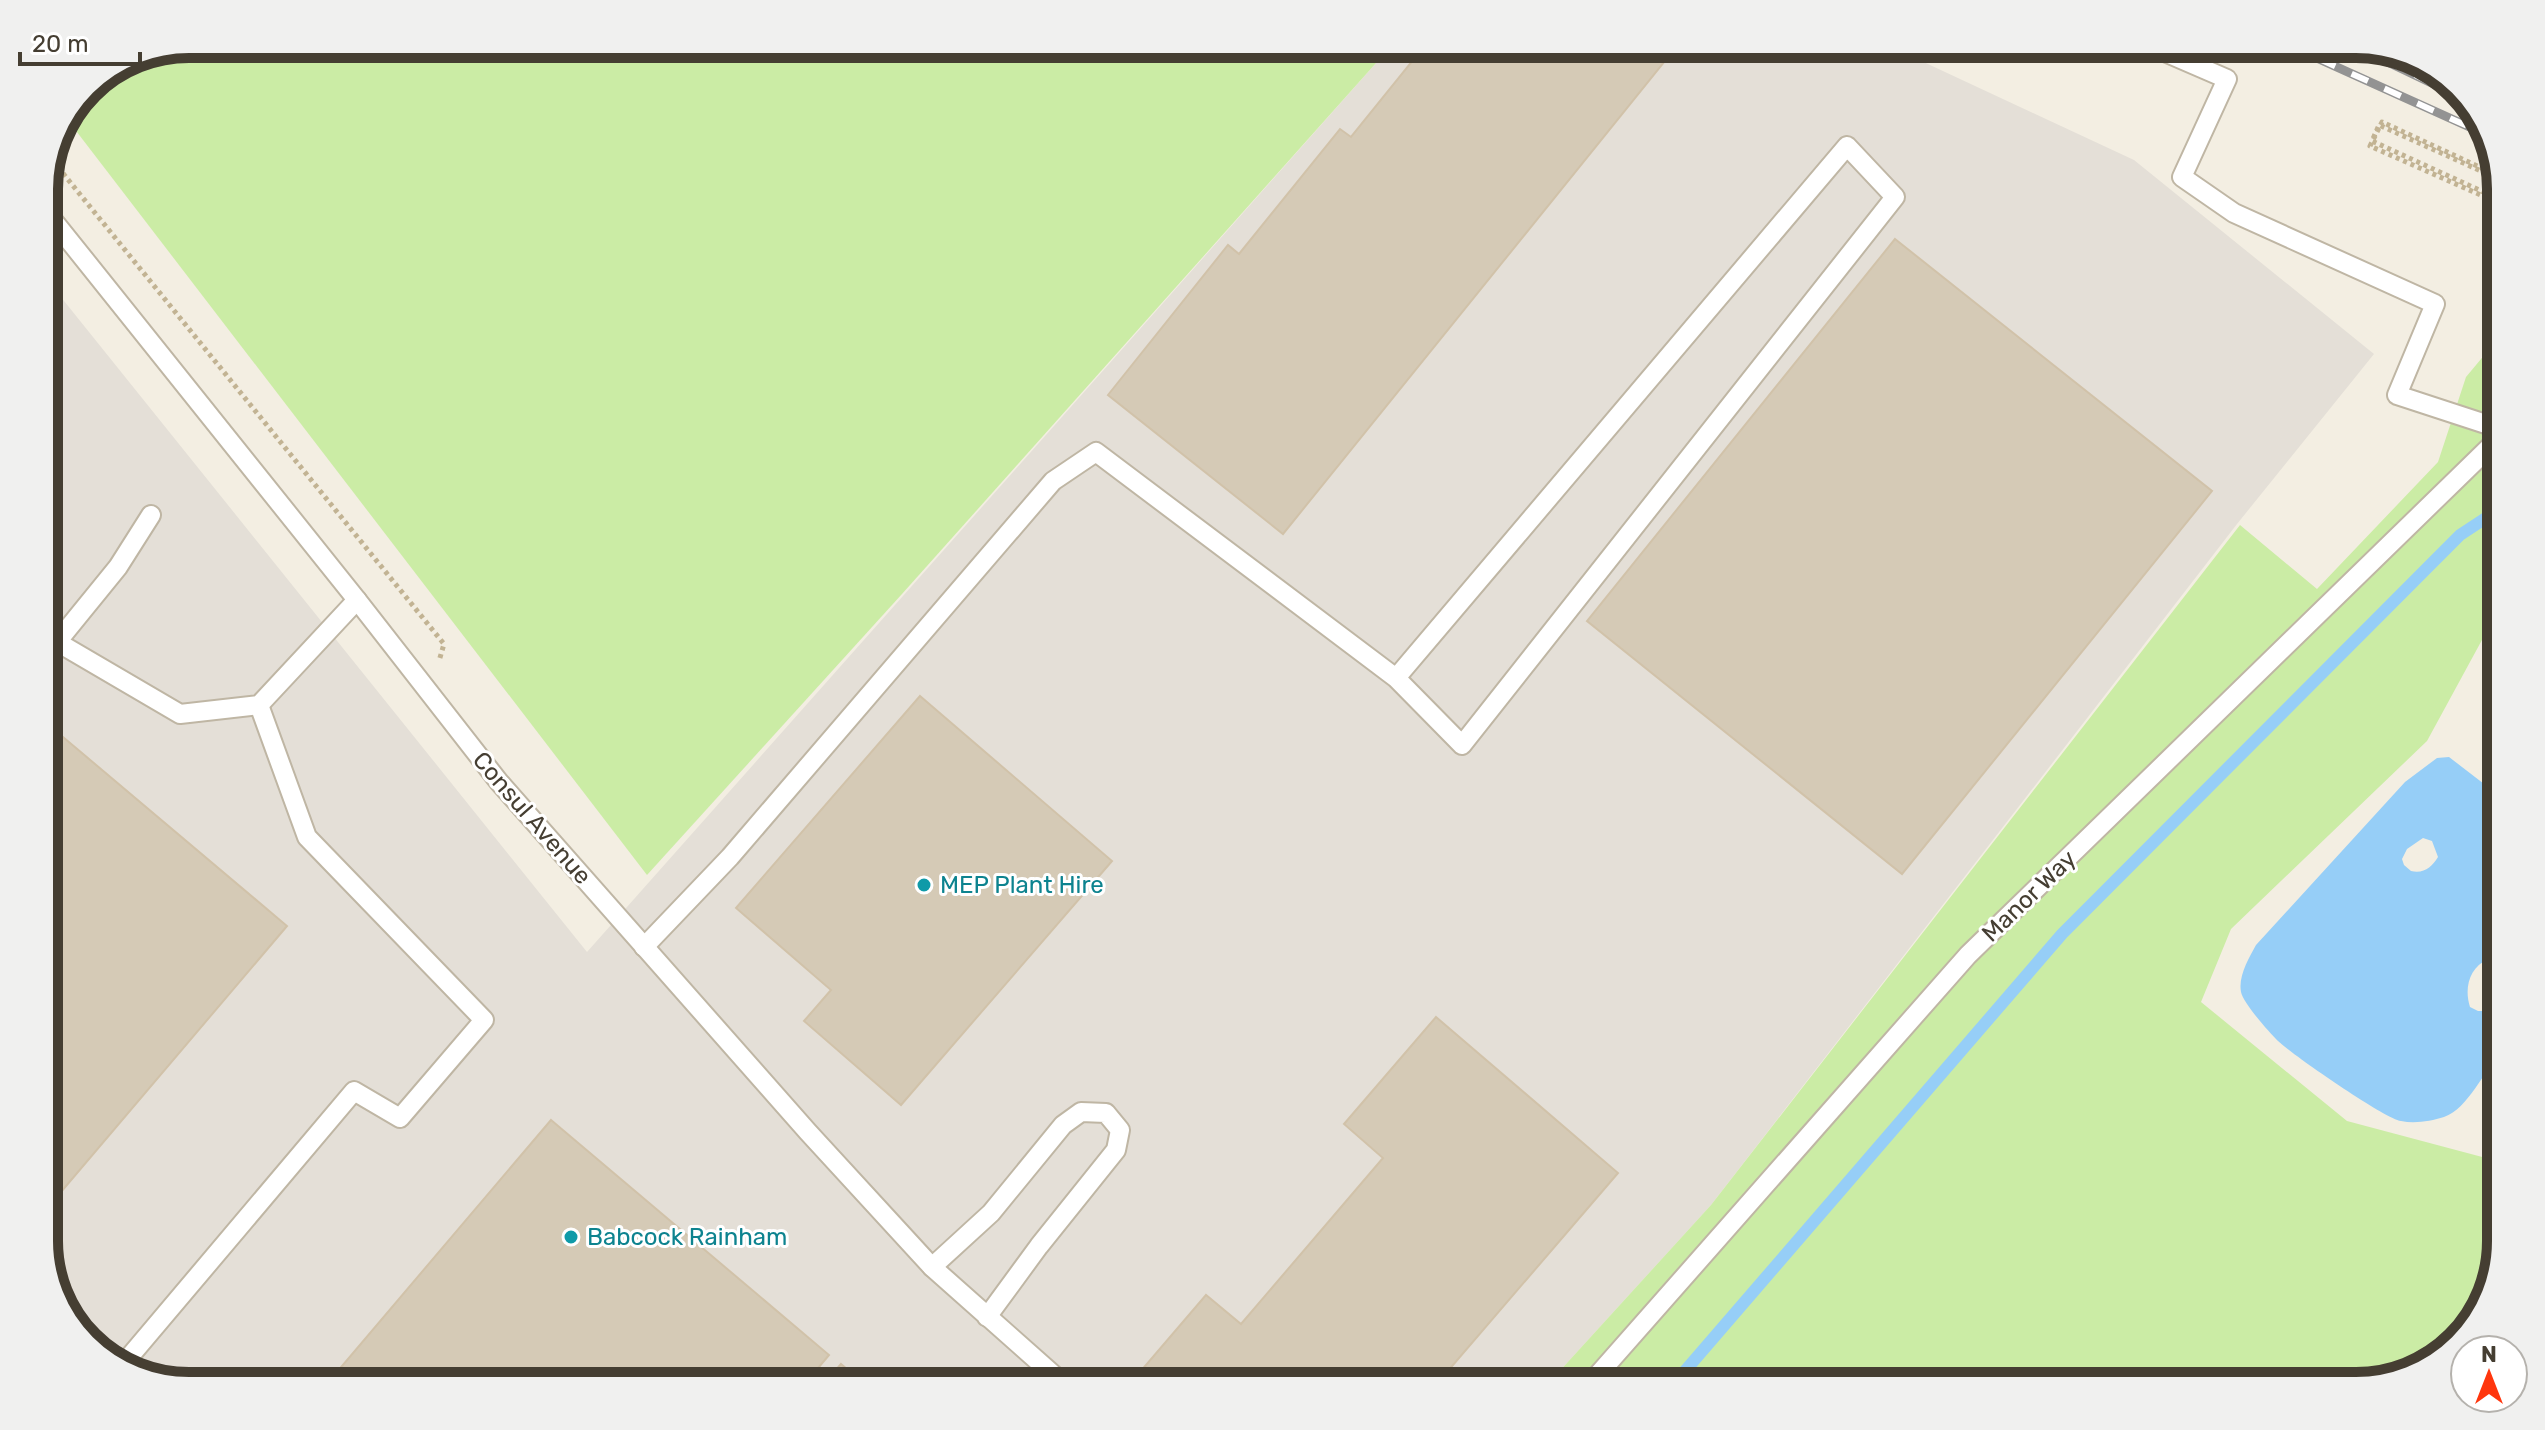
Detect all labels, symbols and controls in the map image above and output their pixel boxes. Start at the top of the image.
scale bar [20,16,140,66]
text: 20 m [32,30,89,58]
street label: Consul Avenue [467,746,597,890]
street label: Manor Way [1976,844,2082,948]
place label: MEP Plant Hire [940,871,1104,899]
marker: MEP Plant Hire [915,876,933,894]
place label: Babcock Rainham [587,1223,787,1251]
marker: Babcock Rainham [562,1228,580,1246]
north arrow [2449,1334,2529,1414]
text: N [2481,1341,2497,1368]

